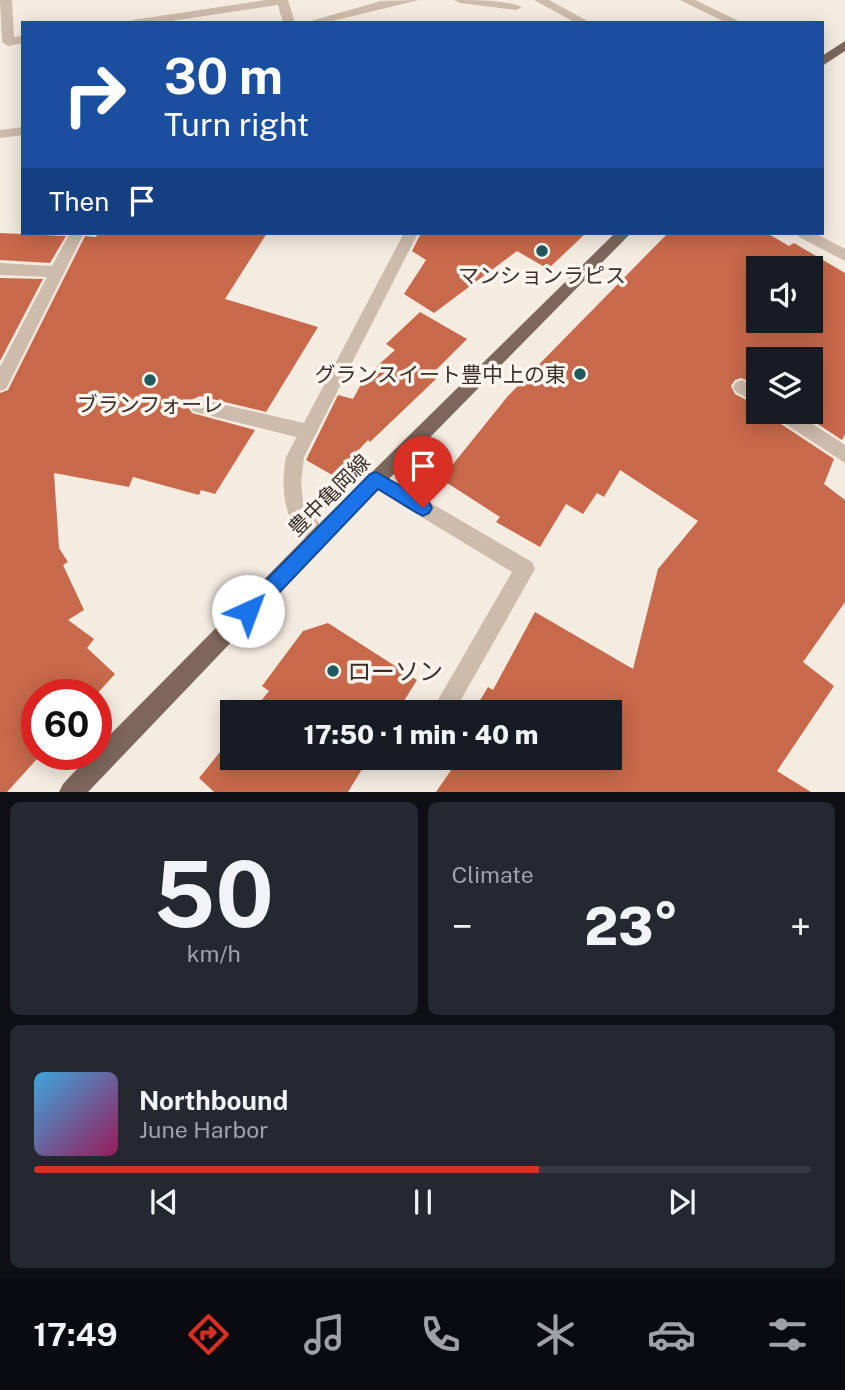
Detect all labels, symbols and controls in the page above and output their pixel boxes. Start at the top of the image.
text: 30 m [164,47,283,105]
icon: right [49,49,140,140]
text: Turn right [164,106,309,143]
icon: arrive [123,182,161,220]
text: Then [49,186,109,217]
marker: マンションラピス [534,243,550,259]
map controls [746,256,823,424]
button: sound [746,256,823,333]
place label: マンションラピス [458,263,626,288]
button: layers [746,347,823,424]
place label: グランスイート豊中上の東 [314,362,566,387]
marker: グランスイート豊中上の東 [572,366,588,382]
marker: ブランフォーレ [142,372,158,388]
place label: ブランフォーレ [77,392,223,417]
pin [393,436,453,508]
icon: arrive [404,447,442,485]
street label: 豊中亀岡線 [283,449,375,541]
position arrow [211,574,285,648]
place label: ローソン [347,657,443,685]
marker: ローソン [325,663,341,679]
speed limit sign: 60 [21,679,112,770]
text: 17:50 · 1 min · 40 m [304,719,538,750]
text: 50 [154,841,274,947]
text: Climate [452,861,534,888]
text: 23° [584,896,678,957]
text: − [452,904,473,949]
text: + [790,904,811,949]
text: km/h [187,940,241,967]
text: Northbound [139,1085,288,1116]
text: June Harbor [139,1116,268,1143]
icon: previous [145,1183,183,1221]
icon: pause [404,1183,442,1221]
icon: next [663,1183,701,1221]
icon: directions [184,1310,233,1359]
icon: music [300,1310,349,1359]
icon: phone [416,1310,465,1359]
icon: climate [531,1310,580,1359]
icon: car [647,1310,696,1359]
icon: filters [763,1310,812,1359]
text: 17:49 [33,1316,118,1353]

